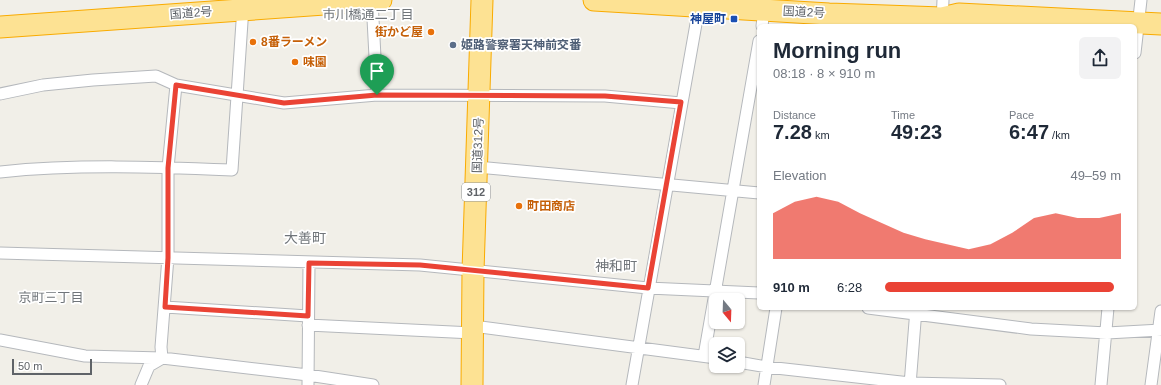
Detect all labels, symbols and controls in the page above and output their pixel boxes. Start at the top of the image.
street label: 国道2号 [782,4,826,20]
street label: 国道2号 [169,5,213,21]
district label: 市川橋通二丁目 [322,7,414,22]
place label: 神屋町 [690,12,726,26]
marker: 神屋町 [729,14,739,24]
place label: 街かど屋 [375,25,423,39]
marker: 街かど屋 [426,27,436,37]
place label: 8番ラーメン [261,35,327,49]
marker: 8番ラーメン [248,37,258,47]
button: share [1079,37,1121,79]
place label: 姫路警察署天神前交番 [461,38,582,52]
text: Morning run [773,38,901,63]
marker: 姫路警察署天神前交番 [448,40,458,50]
pin [360,54,394,95]
place label: 味園 [303,55,327,69]
marker: 味園 [290,57,300,67]
icon: arrive [366,60,388,82]
text: 08:18 · 8 × 910 m [773,66,875,81]
text: Distance [773,109,816,121]
text: Time [891,109,915,121]
text: Pace [1009,109,1034,121]
street label: 国道312号 [470,117,486,173]
text: 7.28 [773,121,812,143]
text: 49:23 [891,121,942,143]
text: 6:47 [1009,121,1049,143]
text: km [812,129,830,141]
text: /km [1049,129,1070,141]
text: Elevation [773,168,826,183]
text: 49–59 m [1070,168,1121,183]
road number: 312 [462,183,490,201]
place label: 町田商店 [527,199,575,213]
marker: 町田商店 [514,201,524,211]
district label: 大善町 [284,230,326,246]
district label: 神和町 [595,258,637,274]
text: 910 m [773,280,810,295]
text: 6:28 [837,280,862,295]
district label: 京町三丁目 [18,290,84,305]
north arrow [709,293,745,329]
map controls [709,293,745,373]
button: layers [709,337,745,373]
scale bar [12,357,92,376]
text: 50 m [18,360,42,372]

